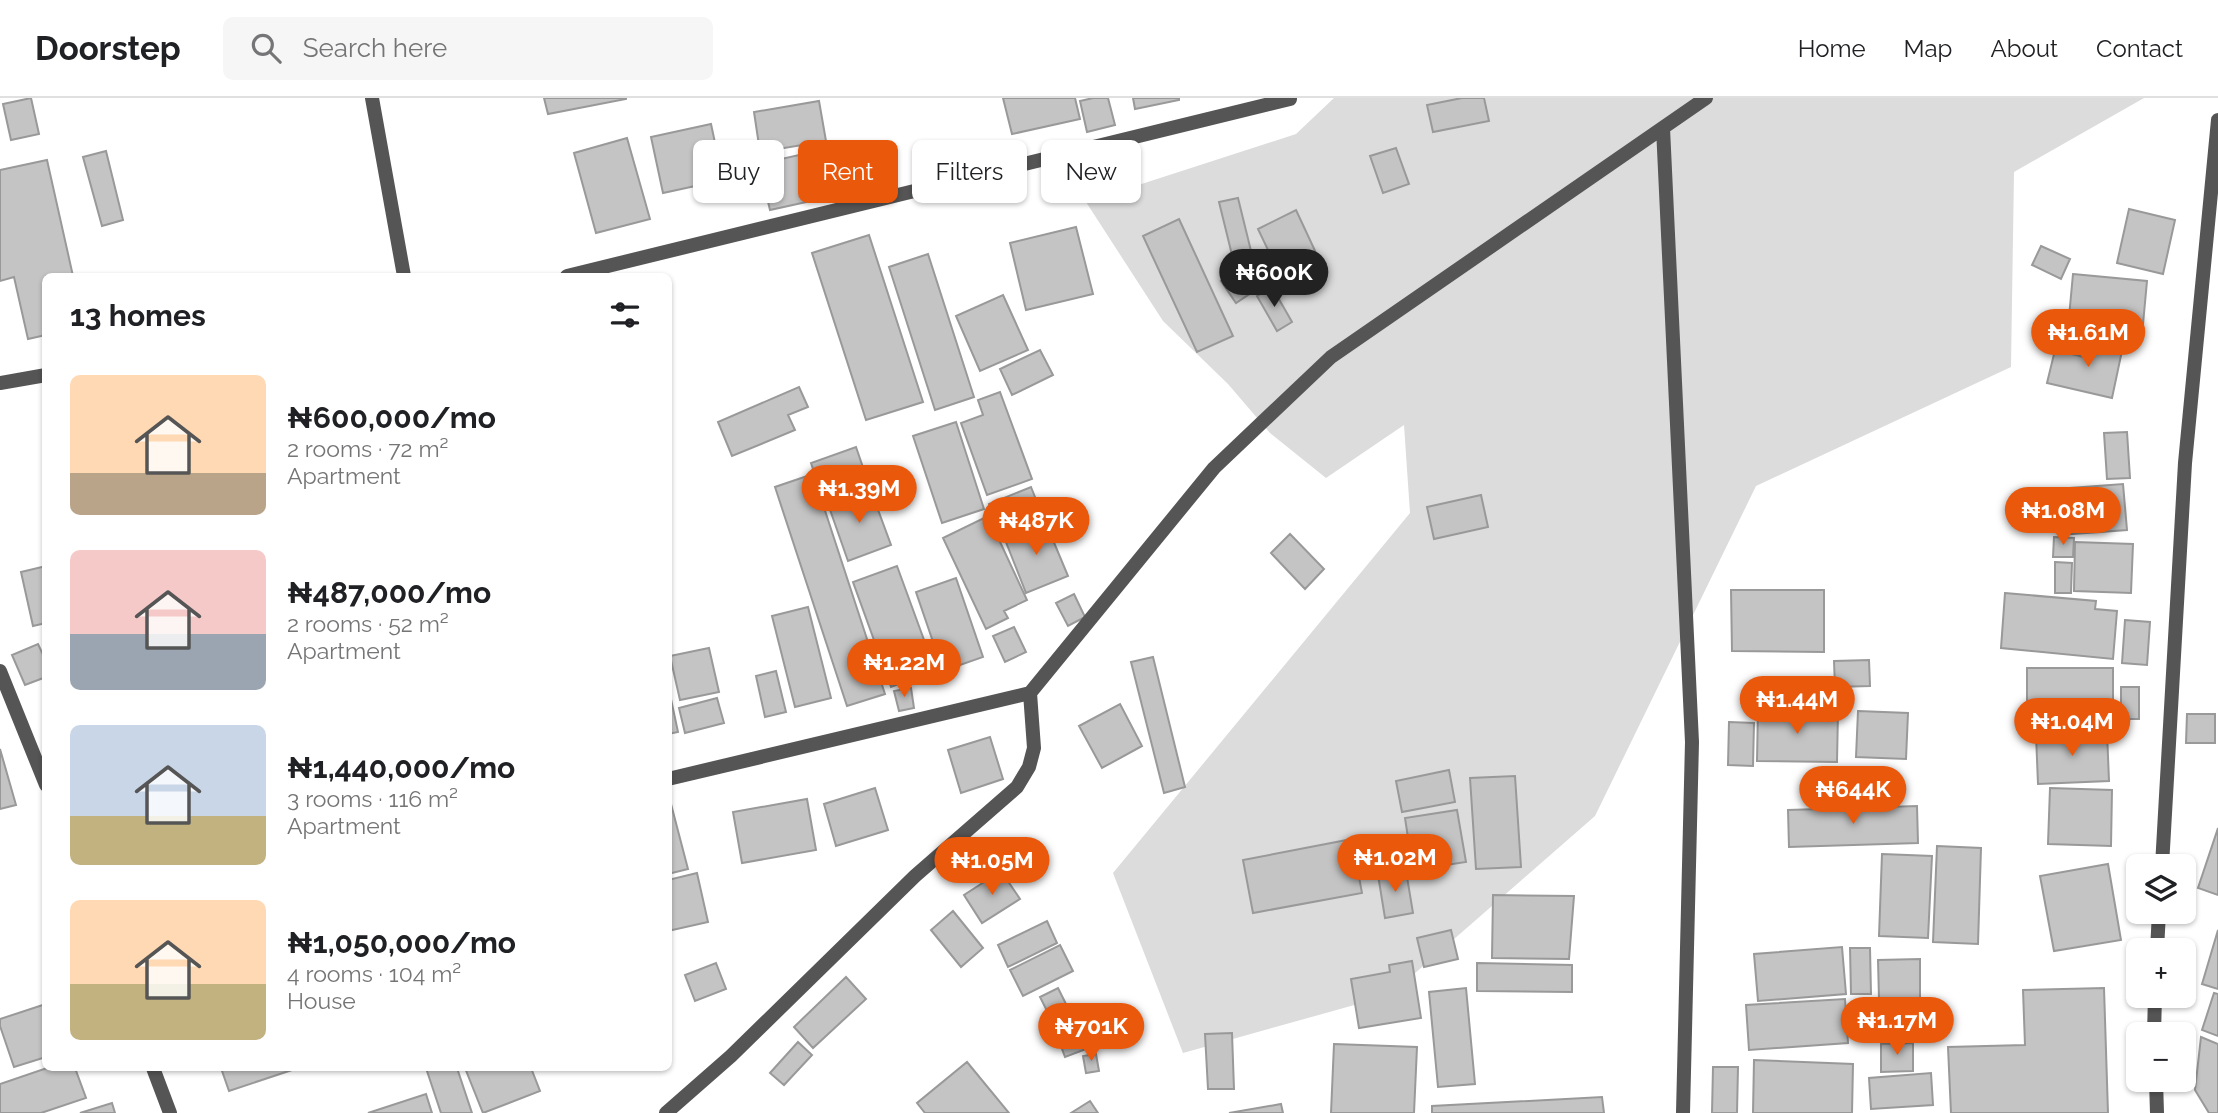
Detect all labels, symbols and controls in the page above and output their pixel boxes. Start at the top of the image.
search box [223,17,713,80]
text: Doorstep [35,29,181,68]
icon: search [247,29,285,67]
text: Search here [303,33,447,63]
text: Home [1798,34,1866,63]
text: Map [1904,34,1952,63]
text: About [1990,34,2058,63]
text: Contact [2096,34,2183,63]
chip: Buy [693,140,784,203]
chip: Rent [798,140,898,203]
chip: Filters [912,140,1027,203]
chip: New [1041,140,1141,203]
pin: ₦600K [1225,250,1323,309]
text: ₦600K [1235,258,1313,285]
icon: filters [606,296,644,334]
text: 13 homes [70,298,206,333]
pin: ₦1.61M [2031,310,2145,369]
text: ₦1.61M [2047,318,2129,345]
text: ₦600,000/mo [287,400,496,435]
icon: home [126,403,210,487]
text: 2 rooms · 72 m² [287,435,448,462]
text: Apartment [287,462,401,489]
pin: ₦1.39M [802,466,916,525]
text: ₦1.39M [818,474,900,501]
pin: ₦1.08M [2006,488,2120,547]
text: ₦1.08M [2021,496,2105,523]
pin: ₦487K [987,498,1085,557]
text: ₦487K [998,506,1074,533]
text: ₦487,000/mo [287,575,491,610]
icon: home [126,578,210,662]
text: 2 rooms · 52 m² [287,610,449,637]
text: Apartment [287,637,401,664]
pin: ₦1.22M [847,640,961,699]
text: ₦1.22M [863,648,945,675]
pin: ₦1.44M [1740,676,1854,736]
text: ₦1.44M [1756,685,1838,712]
pin: ₦1.04M [2015,698,2129,758]
text: ₦1.04M [2030,707,2114,734]
text: ₦1,440,000/mo [287,750,515,785]
icon: home [126,753,210,837]
pin: ₦644K [1804,766,1902,826]
text: ₦644K [1815,775,1891,802]
text: 3 rooms · 116 m² [287,785,458,812]
text: Apartment [287,812,401,839]
pin: ₦1.02M [1338,834,1452,894]
pin: ₦1.05M [935,838,1049,897]
text: ₦1.02M [1353,843,1437,870]
text: ₦1.05M [950,846,1034,873]
map controls [2126,854,2196,1092]
button: layers [2126,854,2196,924]
text: ₦1,050,000/mo [287,925,516,960]
icon: home [126,928,210,1012]
button: + [2126,938,2196,1008]
text: 4 rooms · 104 m² [287,960,461,987]
text: House [287,987,356,1014]
pin: ₦1.17M [1840,998,1954,1057]
pin: ₦701K [1042,1004,1140,1063]
text: ₦1.17M [1857,1006,1937,1033]
text: ₦701K [1054,1012,1128,1039]
button: − [2126,1022,2196,1092]

